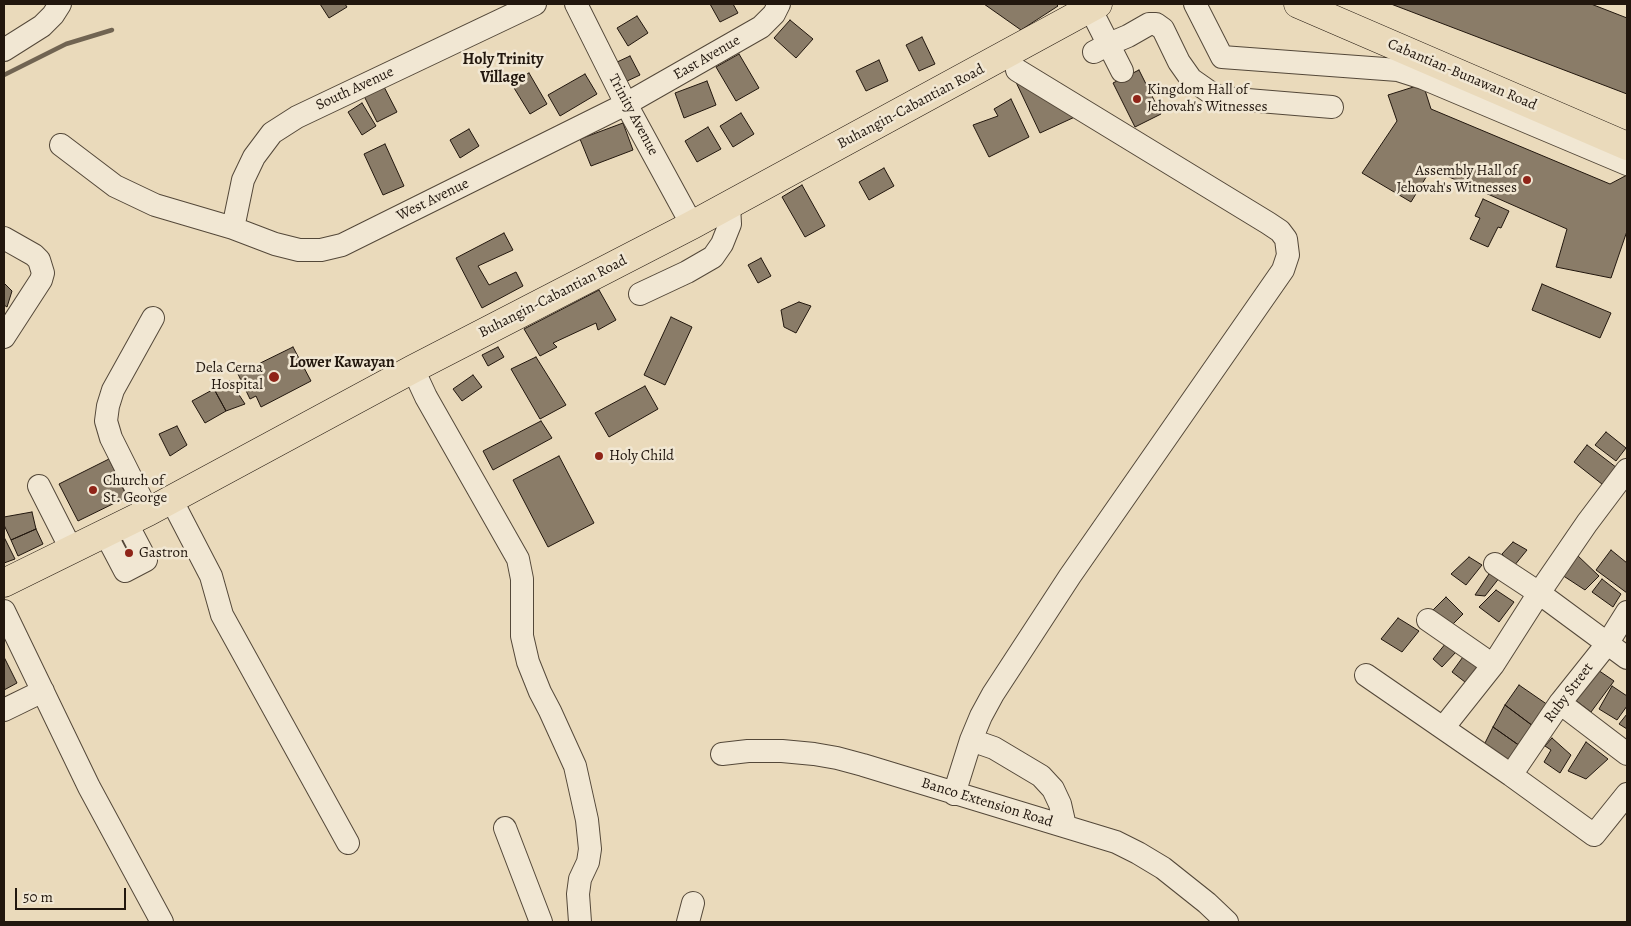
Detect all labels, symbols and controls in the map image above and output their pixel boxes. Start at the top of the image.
street label: East Avenue [670,32,744,84]
street label: Cabantian-Bunawan Road [1385,35,1539,115]
district label: Holy Trinity Village [463,50,543,88]
street label: Buhangin-Cabantian Road [834,61,988,153]
street label: South Avenue [313,63,397,115]
street label: Trinity Avenue [604,71,662,159]
place label: Kingdom Hall of Jehovah's Witnesses [1147,81,1267,116]
marker: Kingdom Hall of Jehovah's Witnesses [1131,93,1143,105]
place label: Assembly Hall of Jehovah's Witnesses [1397,162,1517,197]
marker: Assembly Hall of Jehovah's Witnesses [1521,174,1533,186]
street label: West Avenue [394,175,472,225]
street label: Buhangin-Cabantian Road [476,252,630,342]
district label: Lower Kawayan [289,353,395,373]
place label: Dela Cerna Hospital [195,359,263,394]
marker: Dela Cerna Hospital [267,370,281,384]
place label: Holy Child [609,447,674,465]
marker: Holy Child [593,450,605,462]
place label: Church of St. George [103,472,167,507]
marker: Church of St. George [87,484,99,496]
place label: Gastron [139,544,188,562]
marker: Gastron [123,547,135,559]
street label: Ruby Street [1541,659,1597,727]
street label: Banco Extension Road [919,774,1055,832]
scale bar [18,878,129,910]
text: 50 m [23,887,53,907]

